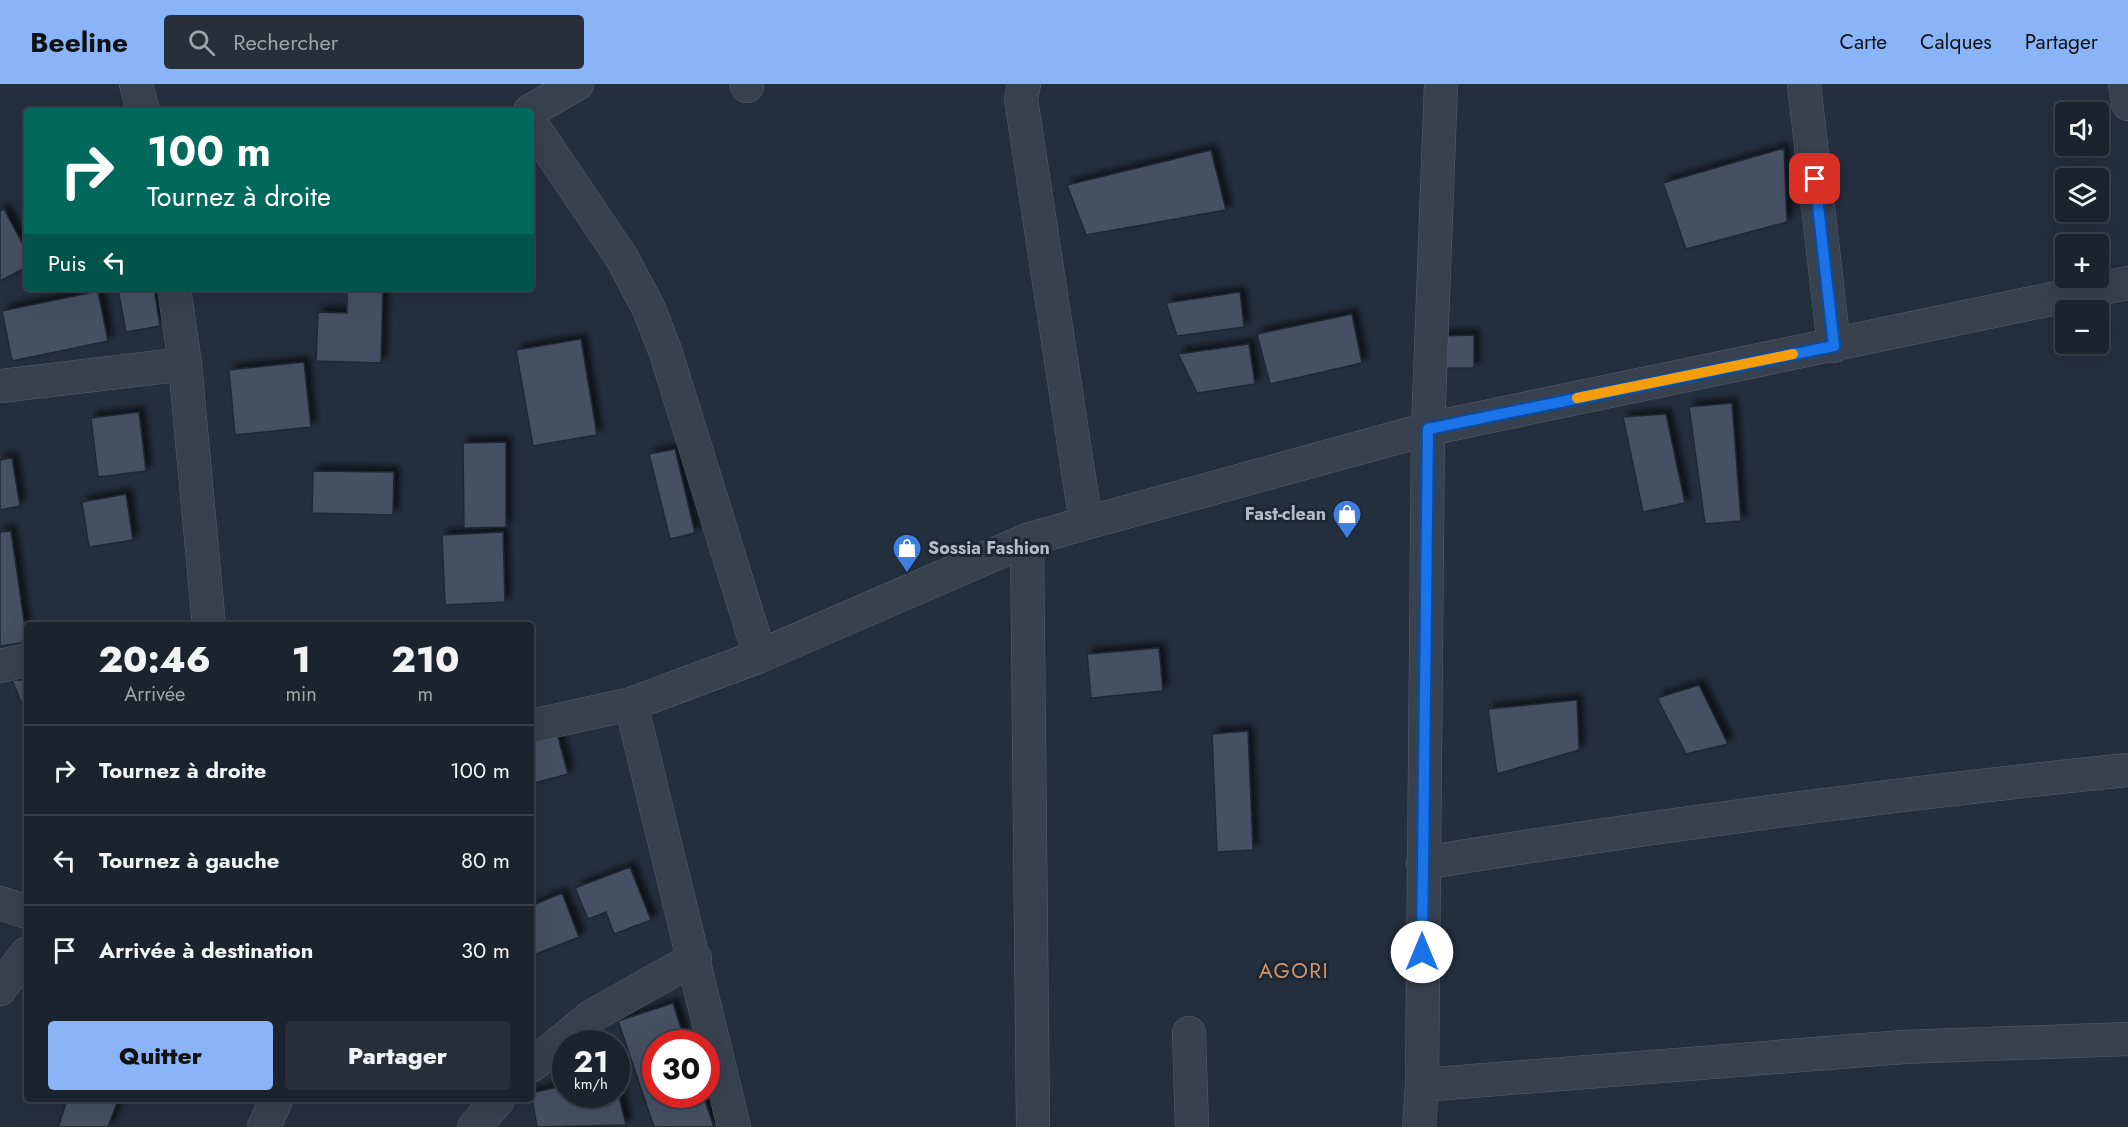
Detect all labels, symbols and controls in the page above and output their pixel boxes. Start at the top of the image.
search box [164,15,584,69]
text: Beeline [30,22,128,63]
icon: search [185,26,218,59]
text: Rechercher [233,26,338,58]
text: Carte [1840,27,1887,57]
text: Calques [1920,27,1992,57]
text: Partager [2025,27,2098,57]
map controls [2055,102,2109,354]
button: sound [2055,102,2109,156]
text: 100 m [147,121,271,182]
icon: right [48,132,126,210]
pin [1789,153,1840,204]
icon: arrive [1798,162,1831,195]
button: layers [2055,168,2109,222]
text: Tournez à droite [147,177,331,216]
button: + [2055,234,2109,288]
icon: left [98,246,131,279]
text: Puis [48,247,86,279]
button: − [2055,300,2109,354]
shop icon: Fast-clean [1331,498,1363,540]
place label: Fast-clean [1245,501,1326,527]
shop icon: Sossia Fashion [891,532,923,574]
place label: Sossia Fashion [928,535,1050,561]
text: 20:46 [99,633,211,685]
text: 1 [292,633,311,685]
text: 210 [391,633,459,685]
text: Arrivée [124,680,185,709]
text: min [285,680,317,709]
text: m [418,680,433,709]
icon: right [48,754,81,787]
text: Tournez à droite [99,754,266,786]
text: 100 m [450,754,510,786]
icon: left [48,844,81,877]
text: Tournez à gauche [99,844,279,876]
text: 80 m [461,844,510,876]
position arrow [1390,920,1454,984]
icon: arrive [48,934,81,967]
text: Arrivée à destination [99,934,313,966]
text: 30 m [461,934,510,966]
district label: AGORI [1259,956,1329,986]
button: Quitter [48,1021,273,1090]
button: Partager [285,1021,510,1090]
speed limit sign: 30 [642,1030,720,1108]
text: 21 [574,1040,608,1083]
text: km/h [574,1073,608,1095]

